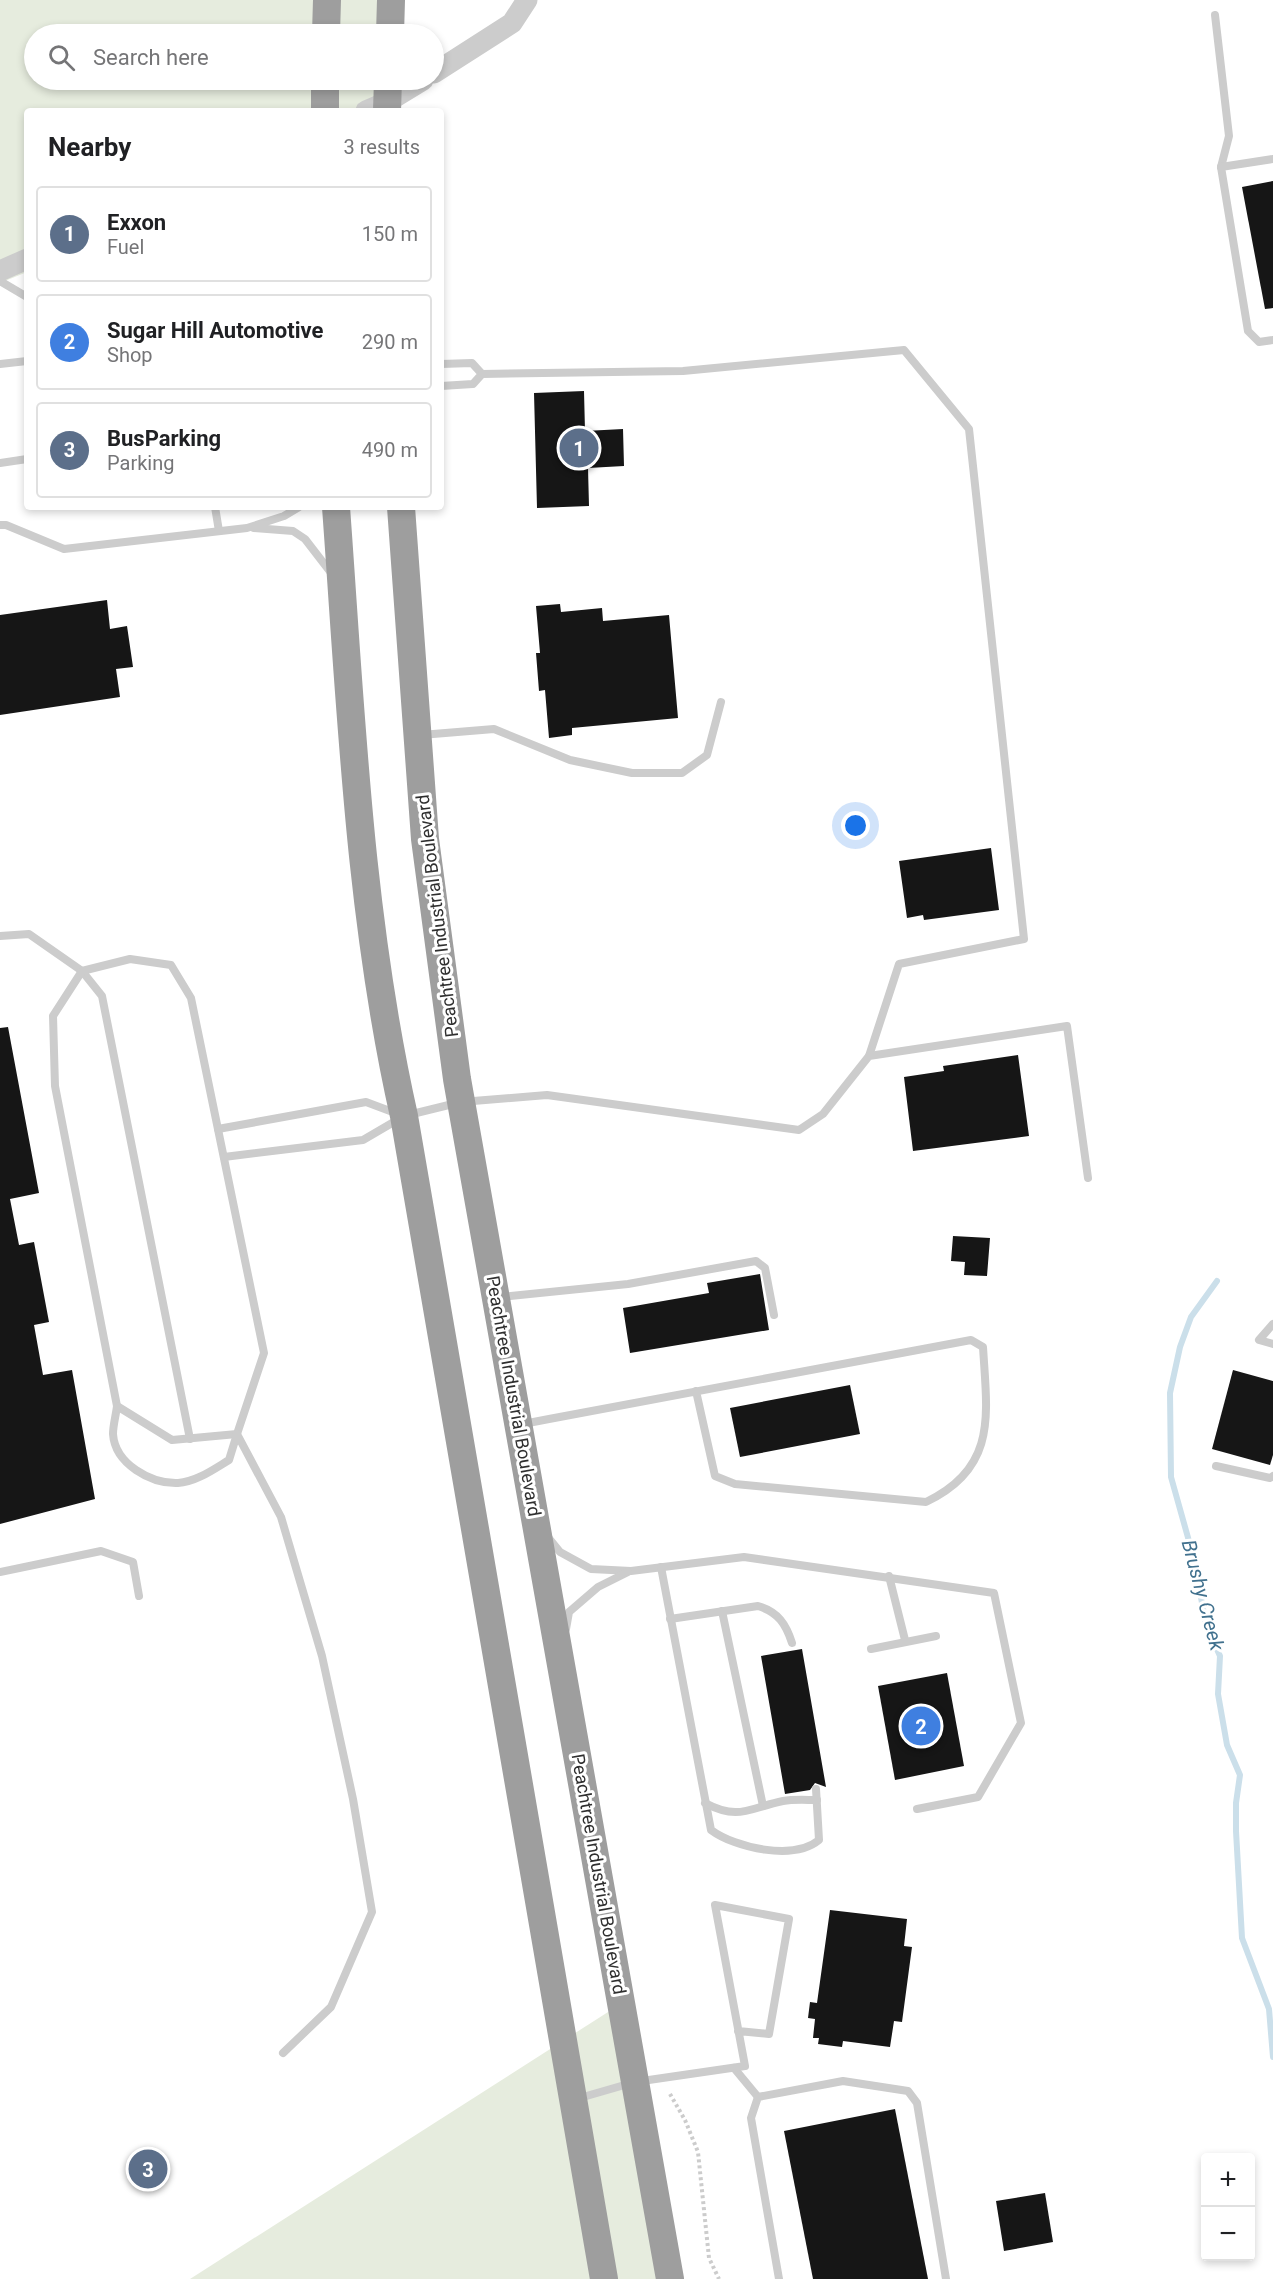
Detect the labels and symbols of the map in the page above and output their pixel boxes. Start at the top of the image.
pin: 1 [560,426,598,470]
street label: Peachtree Industrial Boulevard [412,794,462,1038]
your location [841,811,870,840]
street label: Peachtree Industrial Boulevard [482,1274,546,1518]
water label: Brushy Creek [1177,1537,1230,1654]
pin: 2 [902,1704,940,1748]
street label: Peachtree Industrial Boulevard [567,1752,631,1996]
pin: 3 [128,2146,168,2192]

